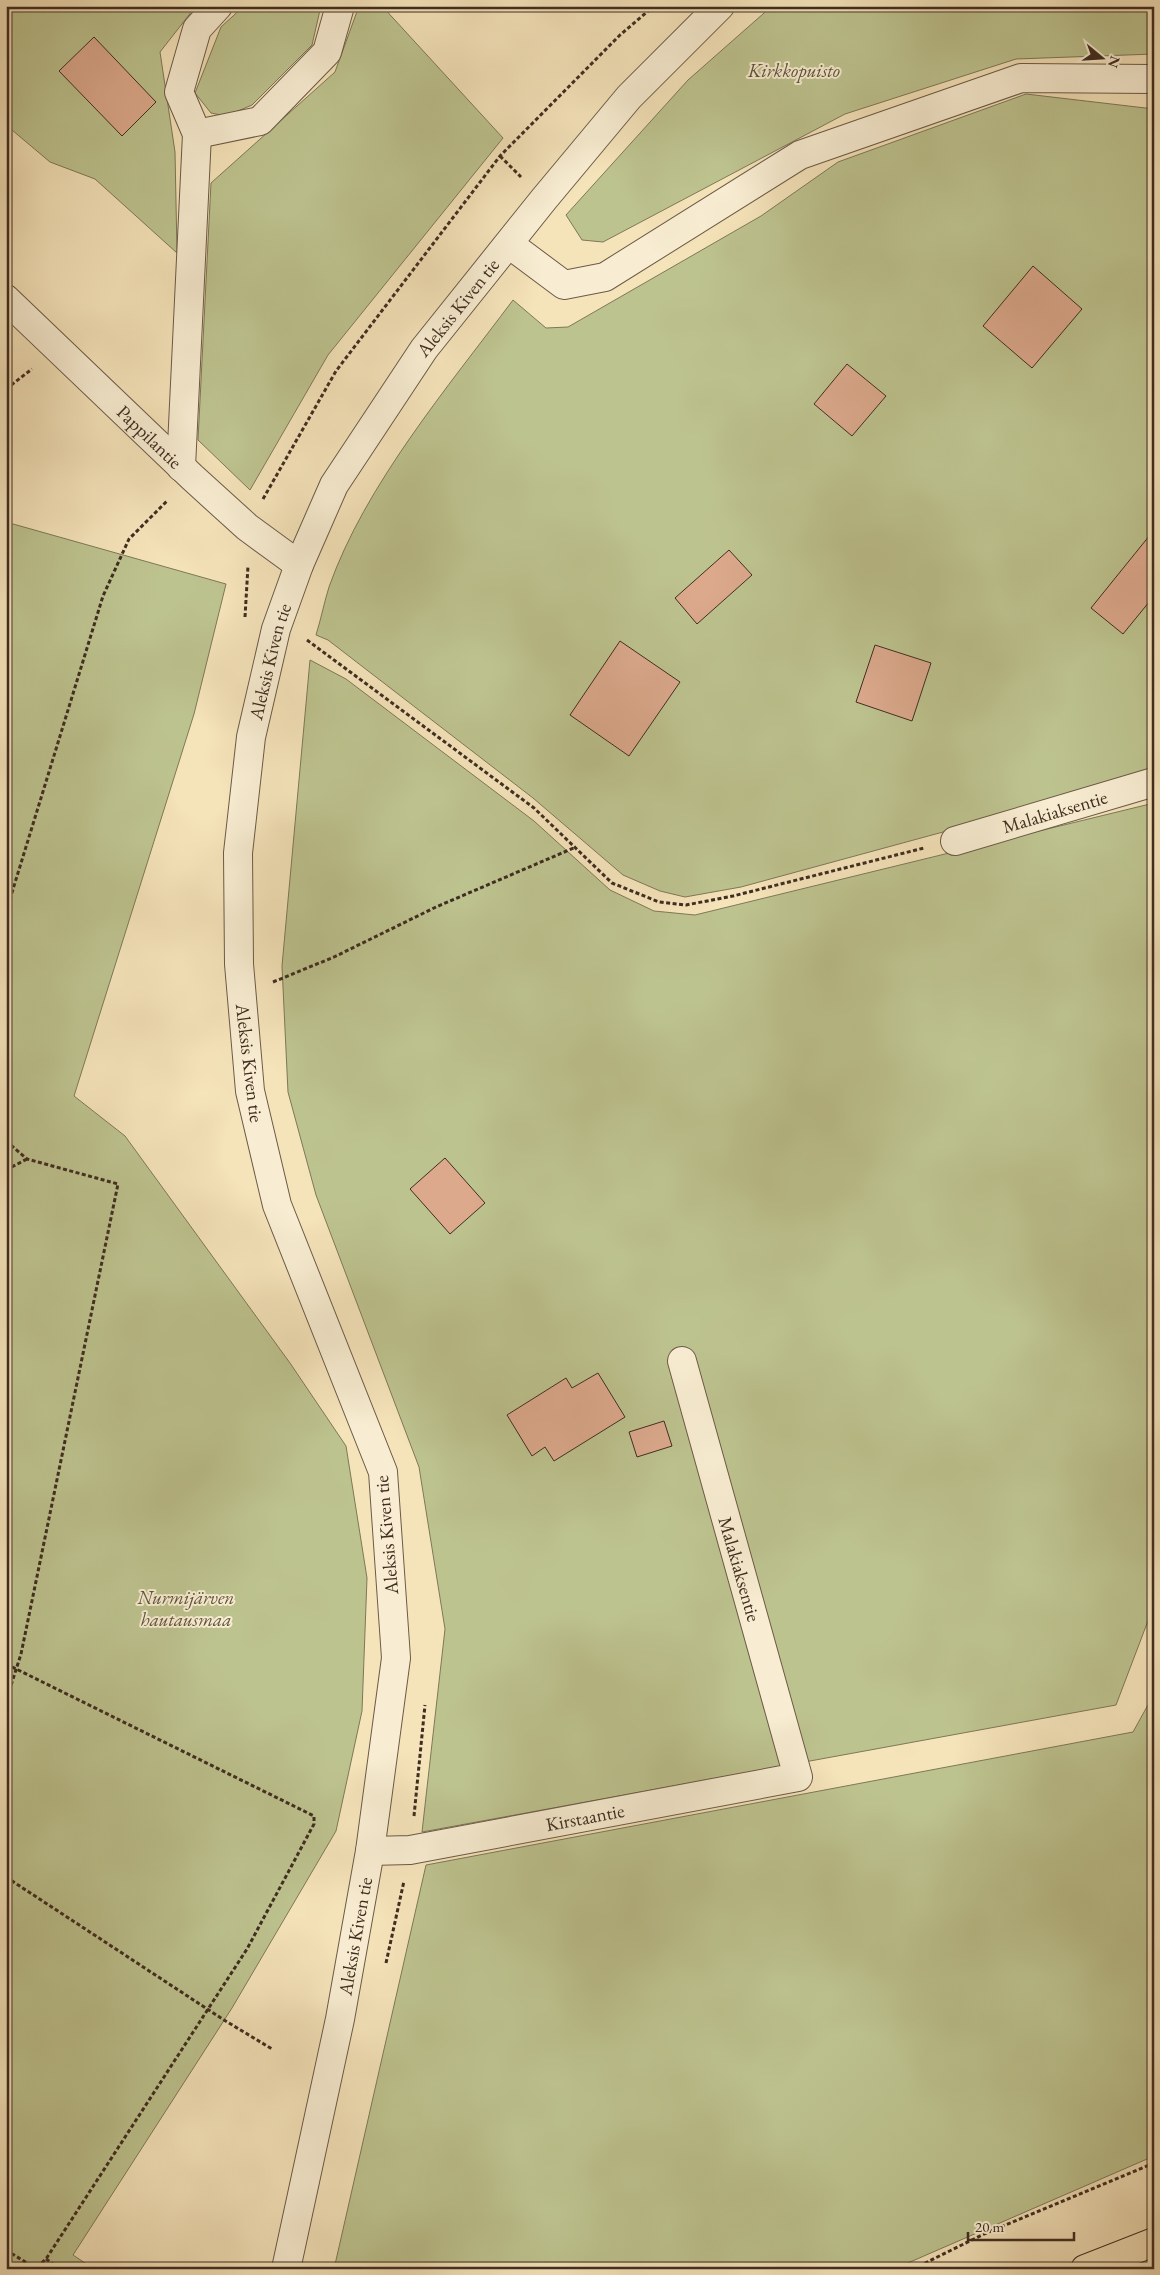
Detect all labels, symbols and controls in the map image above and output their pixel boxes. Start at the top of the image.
north arrow [1078,32,1128,82]
text: N [1104,54,1125,71]
park label: Kirkkopuisto [747,58,840,83]
street label: Aleksis Kiven tie [410,253,505,363]
street label: Pappilantie [111,400,188,474]
street label: Aleksis Kiven tie [243,600,297,723]
street label: Malakiaksentie [999,785,1110,839]
street label: Aleksis Kiven tie [230,1001,269,1124]
street label: Aleksis Kiven tie [369,1474,404,1597]
street label: Malakiaksentie [713,1514,766,1625]
park label: Nurmijärven hautausmaa [137,1585,234,1632]
street label: Kirstaantie [544,1798,626,1837]
street label: Aleksis Kiven tie [332,1875,378,1998]
scale bar [968,2210,1074,2242]
text: 20 m [975,2217,1004,2236]

